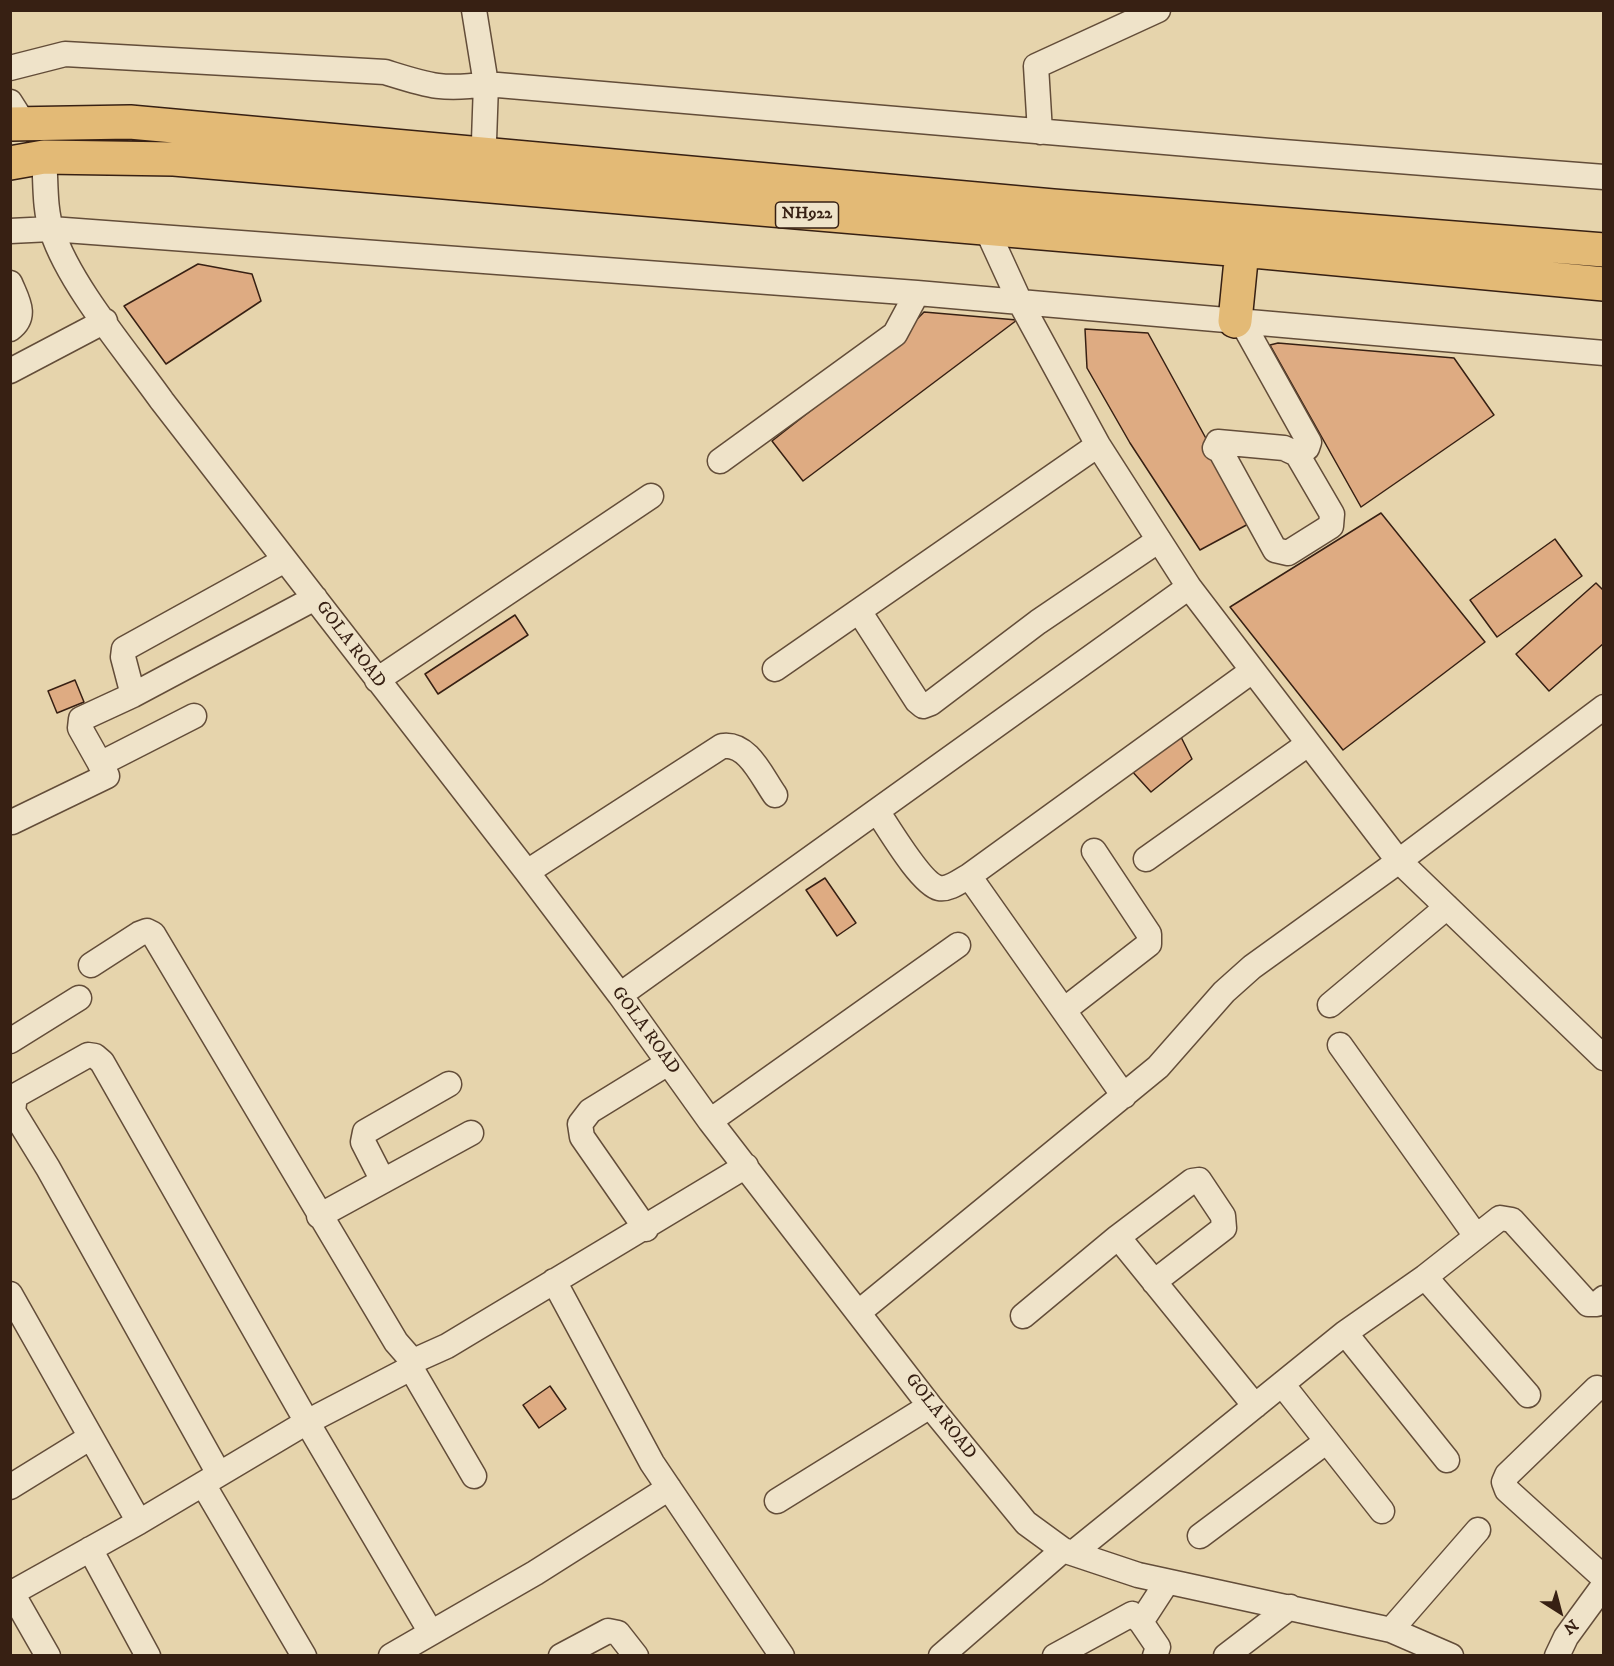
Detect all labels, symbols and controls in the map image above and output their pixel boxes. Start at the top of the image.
road number: NH922 [776,202,838,228]
street label: GOLA ROAD [310,597,390,693]
street label: GOLA ROAD [606,983,684,1079]
street label: GOLA ROAD [900,1370,980,1464]
north arrow [1530,1582,1590,1642]
text: N [1559,1615,1582,1639]

